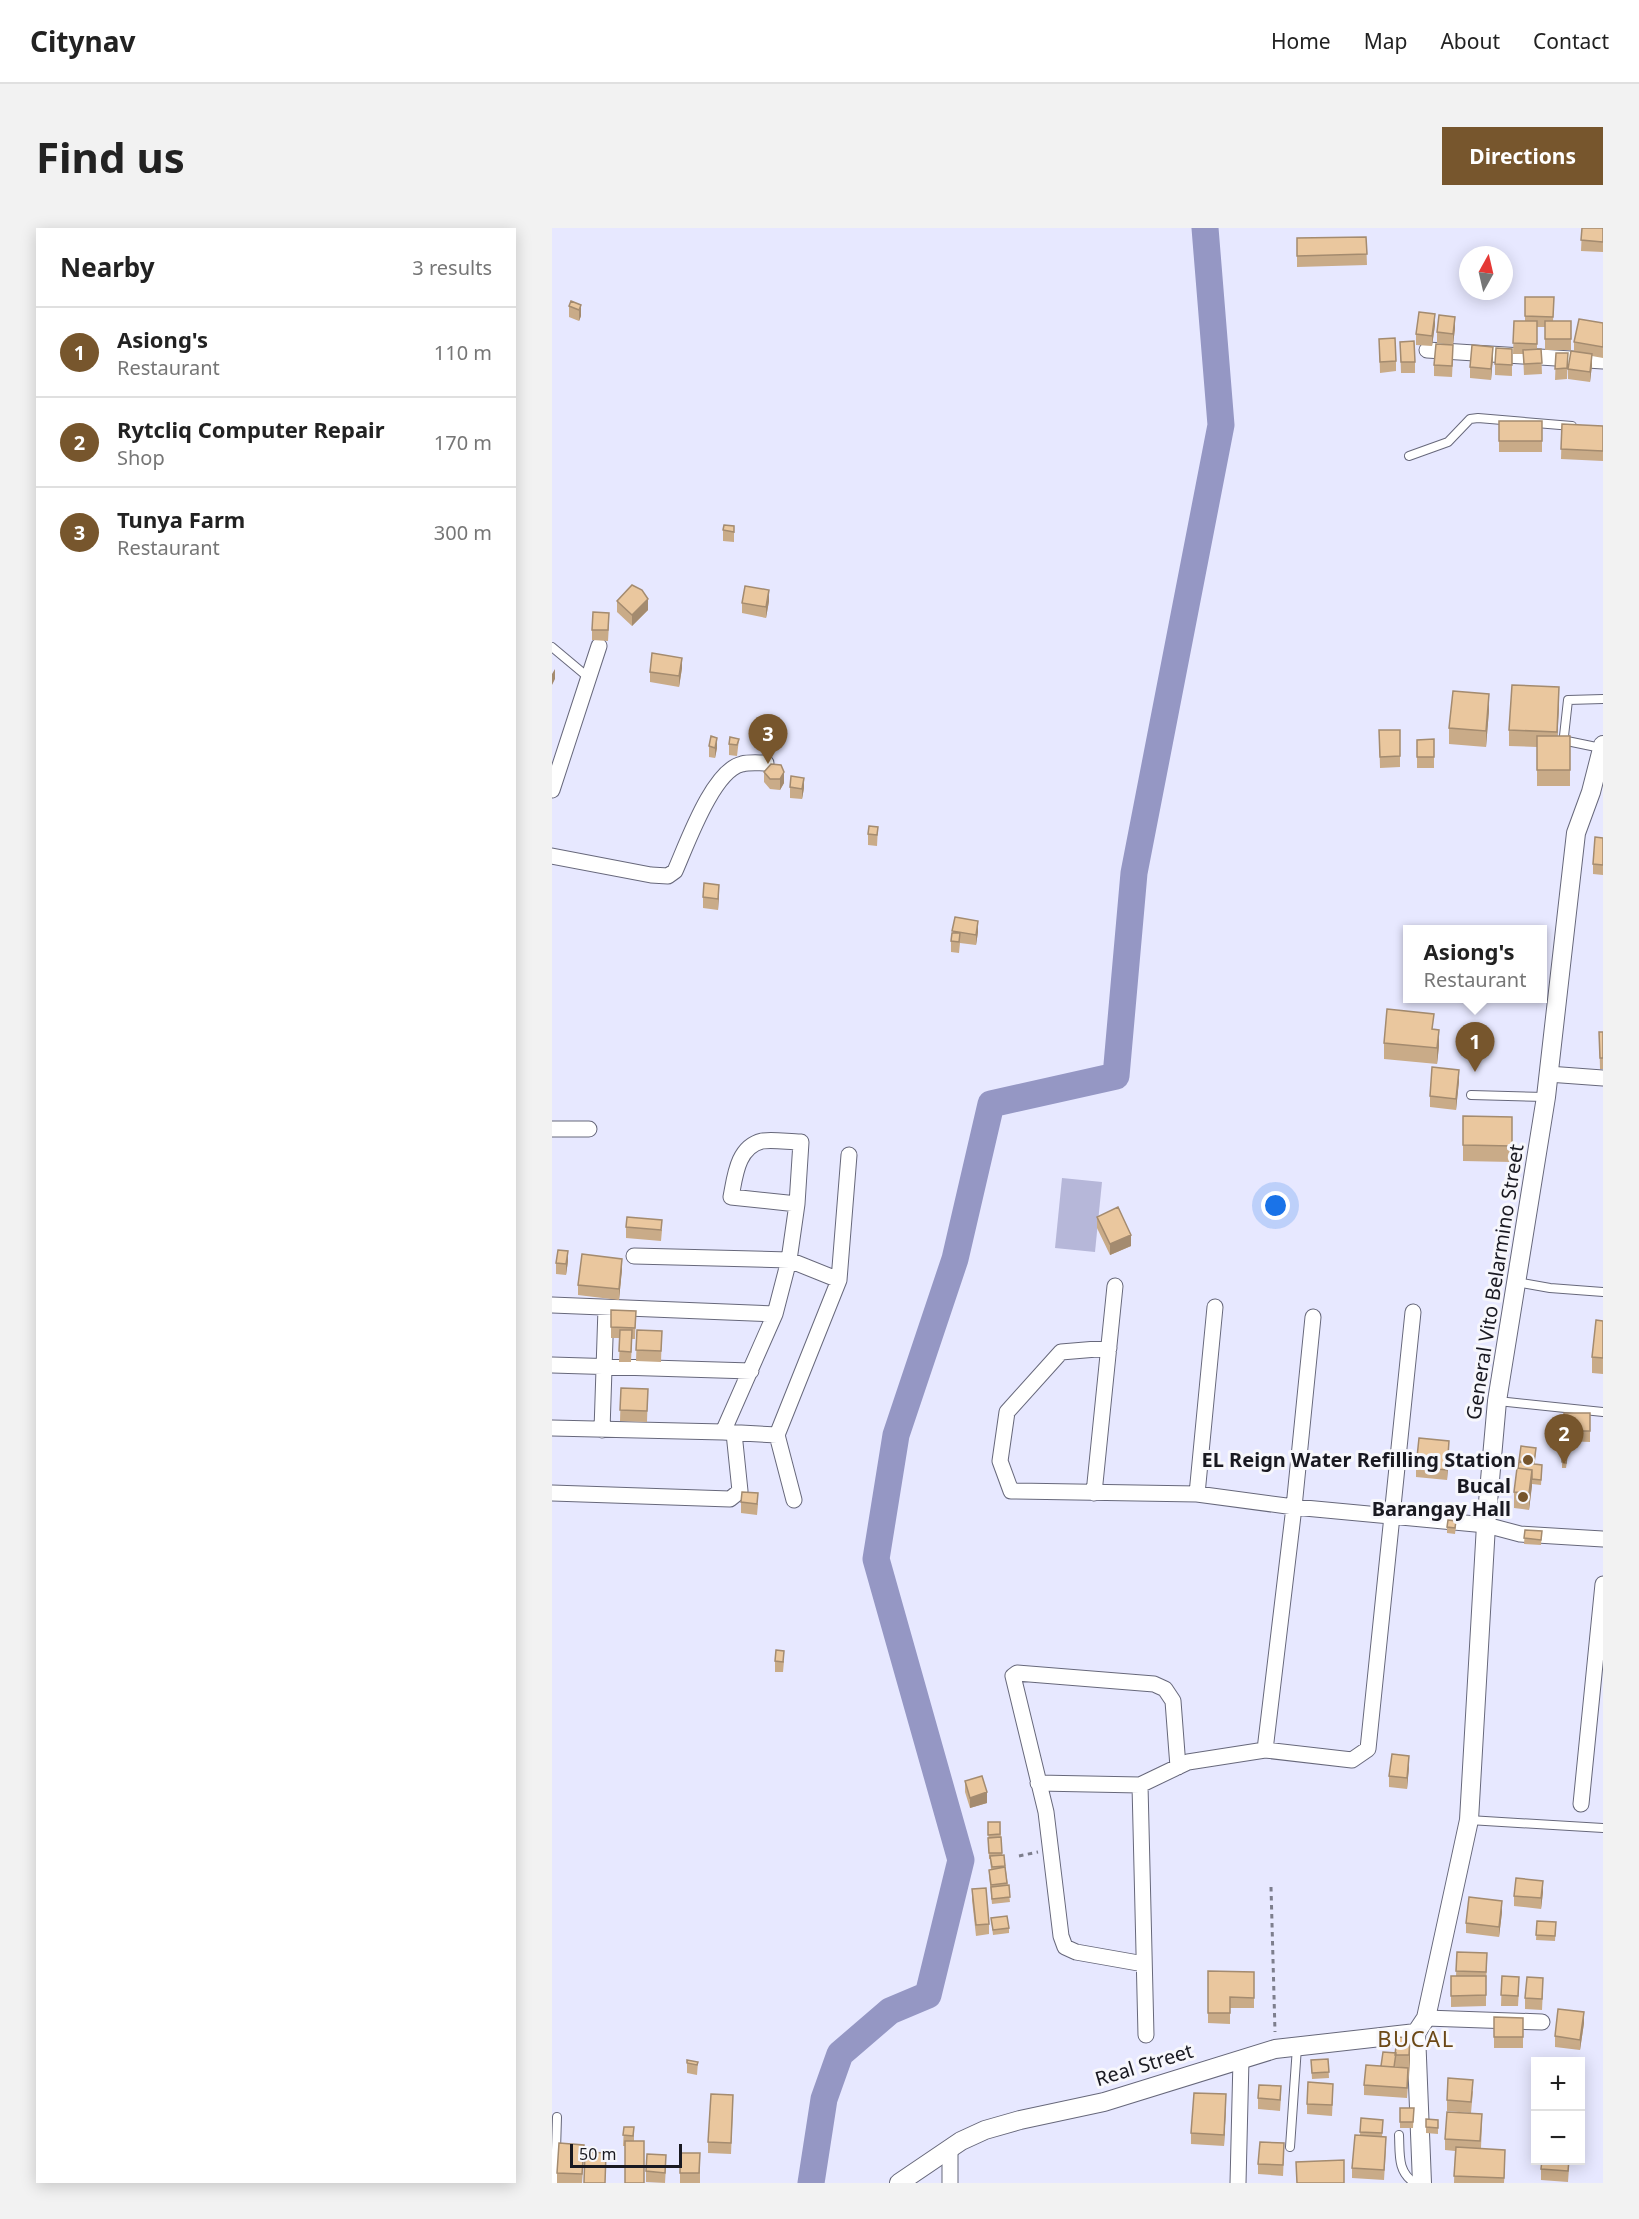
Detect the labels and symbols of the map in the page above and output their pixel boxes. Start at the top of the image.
north arrow [1459,246,1513,300]
pin: 3 [748,714,788,764]
pin: 1 [1456,1022,1494,1072]
street label: General Vito Belarmino Street [1459,1142,1530,1422]
your location [1261,1191,1290,1220]
pin: 2 [1544,1414,1584,1464]
place label: EL Reign Water Refilling Station [1202,1446,1516,1473]
marker: EL Reign Water Refilling Station [1521,1453,1535,1467]
place label: Bucal Barangay Hall [1372,1472,1511,1522]
marker: Bucal Barangay Hall [1516,1490,1530,1504]
district label: BUCAL [1377,2023,1455,2053]
street label: Real Street [1092,2037,1196,2092]
scale bar [570,2141,682,2168]

